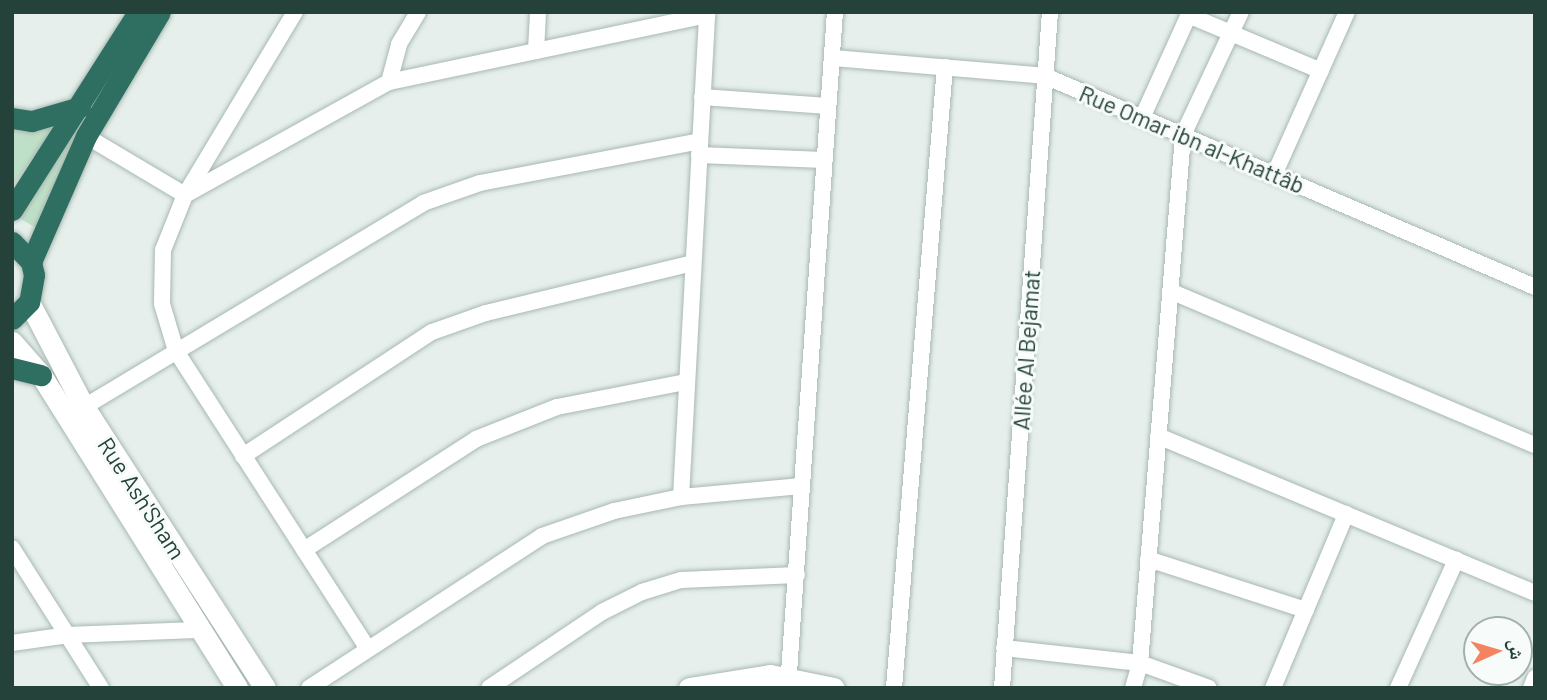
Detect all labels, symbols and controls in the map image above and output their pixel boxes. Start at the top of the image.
street label: Rue Omar ibn al-Khattâb [1075,79,1309,199]
street label: Allée Al Bejamat [1007,269,1045,431]
street label: Rue Ash'Sham [92,432,192,564]
north arrow [1463,616,1533,686]
text: ش [1505,639,1530,660]

